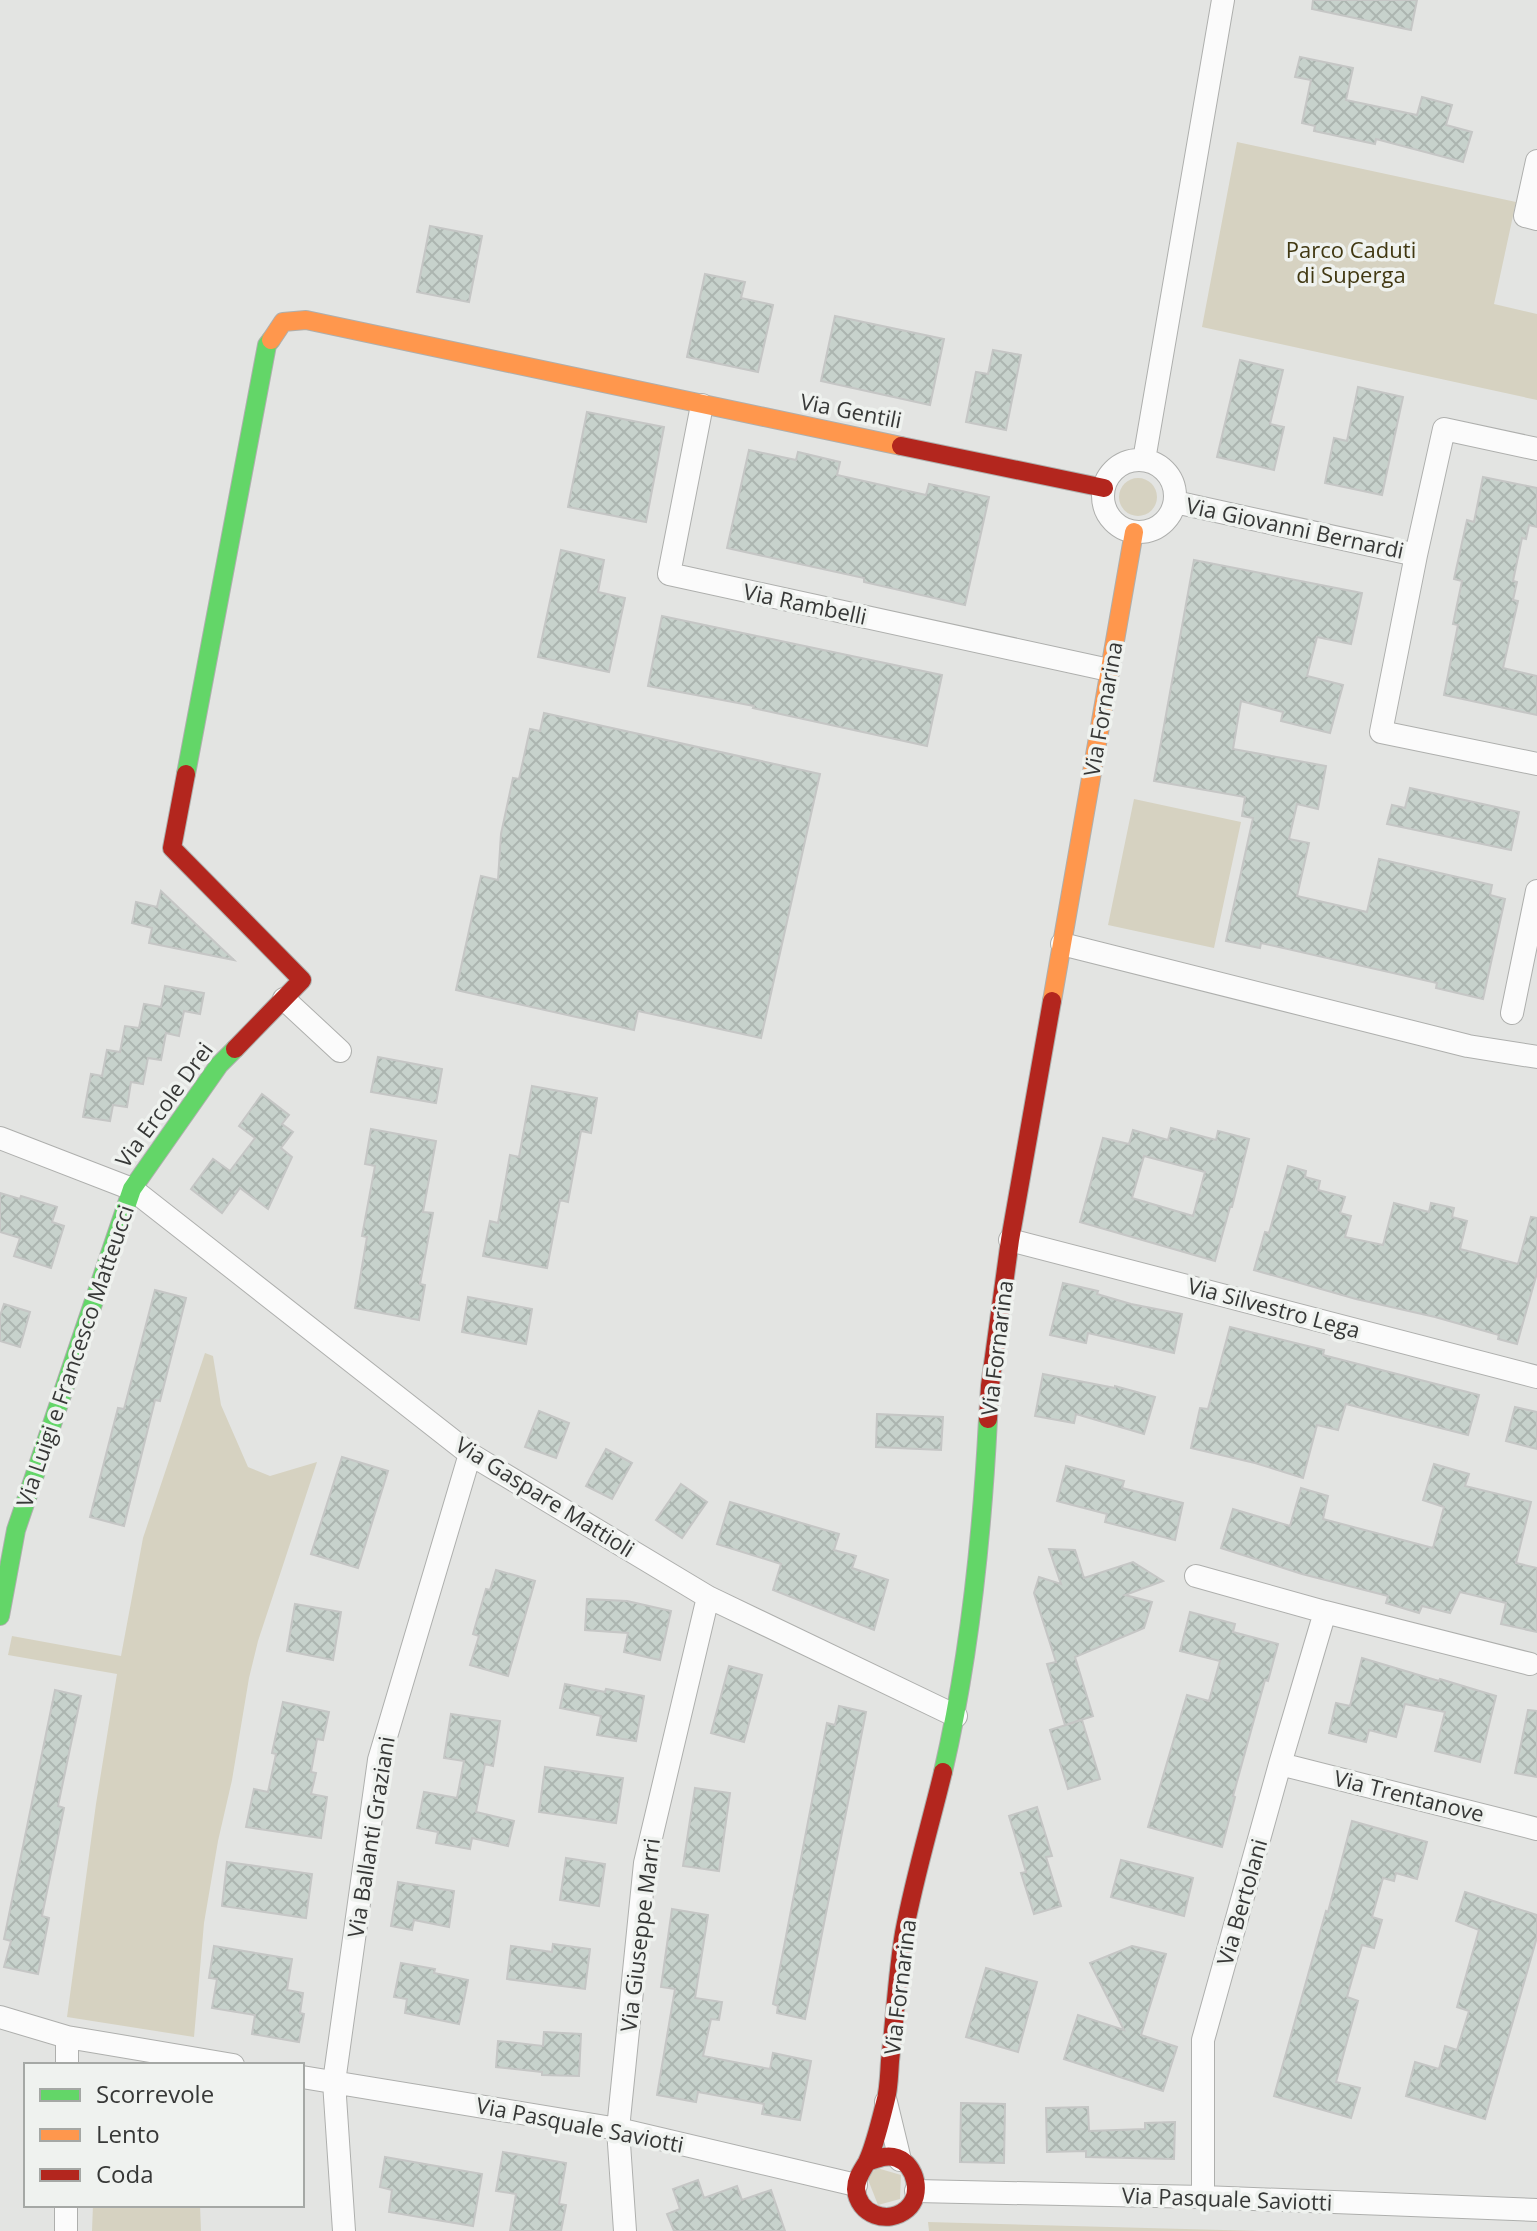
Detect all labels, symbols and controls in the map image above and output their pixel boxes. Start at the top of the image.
park label: Parco Caduti di Superga [1286,234,1416,289]
street label: Via Gentili [798,385,905,435]
street label: Via Giovanni Bernardi [1183,489,1407,565]
street label: Via Rambelli [741,575,870,631]
street label: Via Fornarina [1075,639,1129,778]
street label: Via Ercole Drei [108,1036,219,1173]
street label: Via Luigi e Francesco Matteucci [8,1201,140,1511]
street label: Via Silvestro Lega [1185,1270,1364,1344]
street label: Via Fornarina [973,1278,1019,1417]
street label: Via Gaspare Mattioli [450,1429,641,1563]
street label: Via Ballanti Graziani [339,1734,401,1940]
street label: Via Trentanove [1331,1762,1487,1828]
street label: Via Bertolani [1209,1835,1273,1968]
street label: Via Giuseppe Marri [612,1836,666,2033]
street label: Via Fornarina [876,1917,922,2056]
legend [24,2063,304,2207]
text: Scorrevole [96,2077,214,2110]
street label: Via Pasquale Saviotti [474,2089,686,2159]
text: Lento [96,2117,160,2150]
text: Coda [96,2157,154,2190]
street label: Via Pasquale Saviotti [1121,2179,1333,2217]

